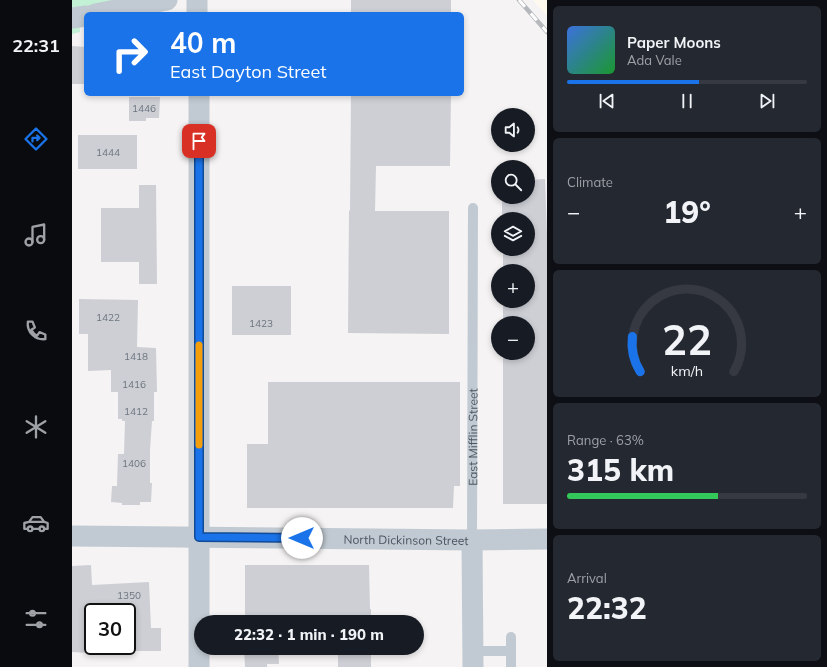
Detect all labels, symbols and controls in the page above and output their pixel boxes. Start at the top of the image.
text: 40 m [170,25,236,60]
icon: right [104,28,156,80]
text: Paper Moons [627,33,721,52]
text: 22:31 [12,34,60,57]
text: Ada Vale [627,52,682,68]
text: East Dayton Street [170,60,326,83]
icon: previous [596,90,618,112]
icon: pause [676,90,698,112]
icon: next [756,90,778,112]
house number: 1446 [132,102,156,115]
map controls [491,108,535,360]
button: sound [491,108,535,152]
pin [182,124,216,158]
icon: directions [22,125,50,153]
icon: arrive [188,130,210,152]
house number: 1444 [96,146,120,159]
button: search [491,160,535,204]
text: Climate [567,174,613,190]
text: 19° [663,193,711,231]
text: − [567,198,580,226]
text: + [794,198,807,226]
button: layers [491,212,535,256]
icon: music [22,221,50,249]
button: + [491,264,535,308]
house number: 1422 [96,311,120,324]
text: 22 [662,312,712,364]
button: − [491,316,535,360]
icon: phone [22,317,50,345]
house number: 1423 [249,317,273,330]
house number: 1418 [124,350,148,363]
text: km/h [671,361,703,379]
house number: 1416 [122,378,146,391]
street label: East Mifflin Street [465,388,480,486]
house number: 1412 [124,405,148,418]
icon: climate [22,413,50,441]
text: Range · 63% [567,432,644,448]
text: 315 km [567,451,674,489]
house number: 1406 [122,457,146,470]
icon: car [22,509,50,537]
position arrow [281,517,323,559]
street label: North Dickinson Street [343,531,469,547]
text: Arrival [567,570,607,586]
house number: 1350 [117,589,141,602]
text: 22:32 [567,589,647,627]
speed limit sign: 30 [84,603,136,655]
icon: filters [22,605,50,633]
text: 22:32 · 1 min · 190 m [234,625,384,644]

